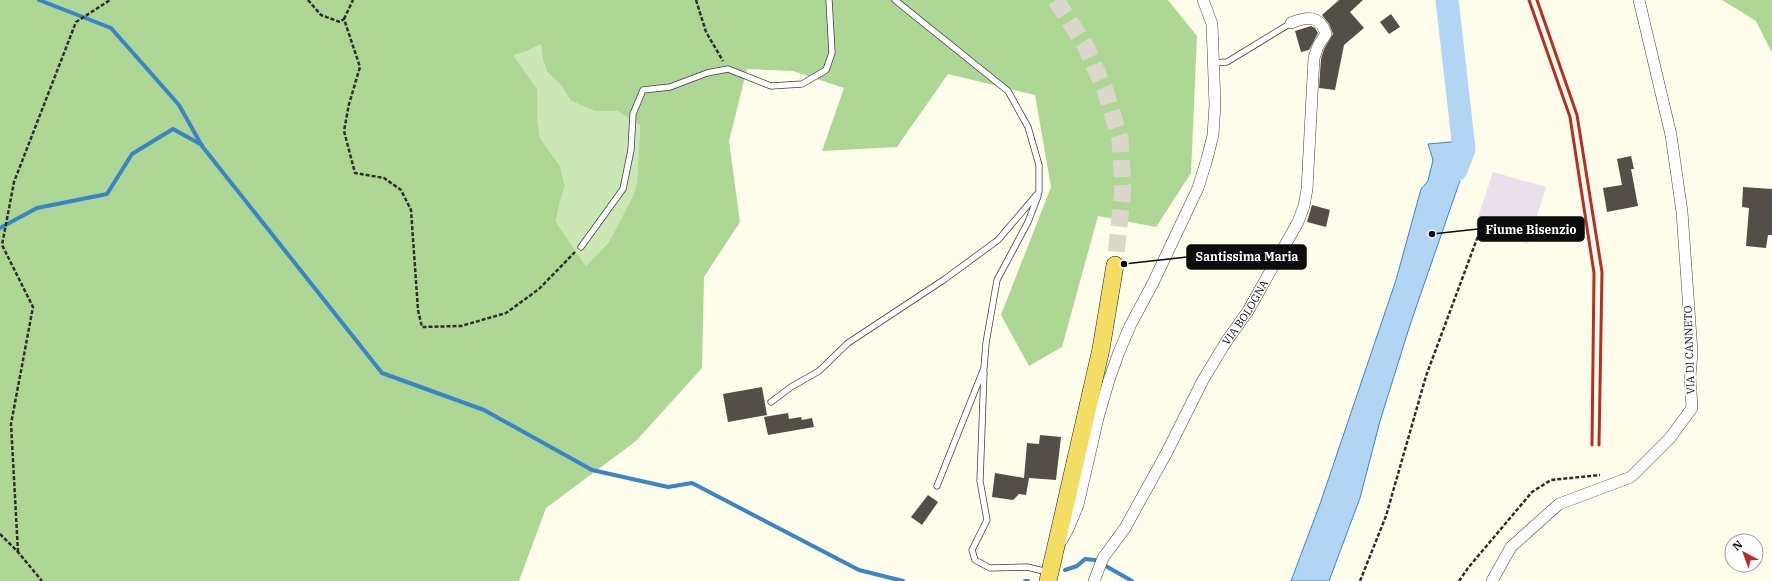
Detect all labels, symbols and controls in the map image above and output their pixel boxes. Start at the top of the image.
callout: Fiume Bisenzio [1478,217,1584,241]
text: Fiume Bisenzio [1486,222,1576,237]
callout: Santissima Maria [1187,245,1306,269]
text: Santissima Maria [1196,249,1299,264]
street label: VIA BOLOGNA [1219,277,1271,348]
street label: VIA DI CANNETO [1680,305,1698,395]
north arrow [1724,533,1764,573]
text: N [1730,537,1746,554]

